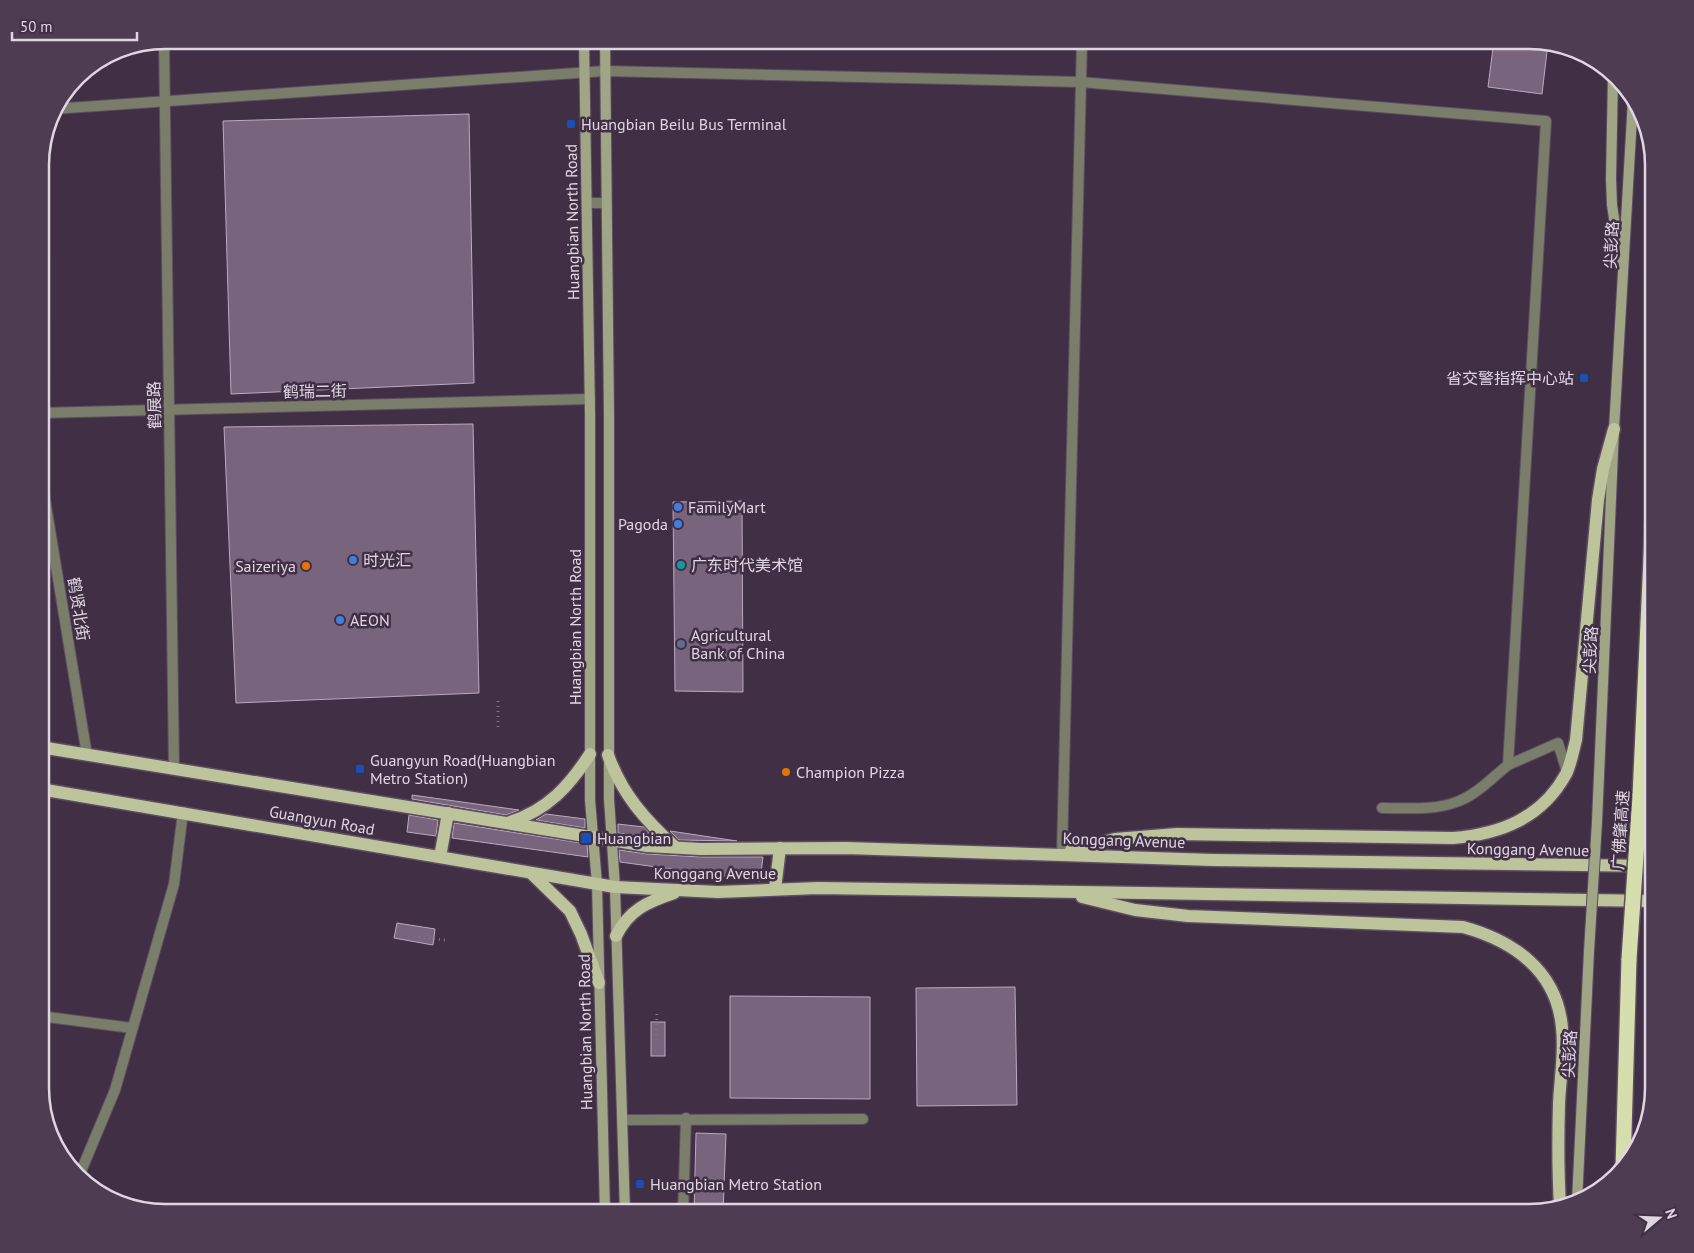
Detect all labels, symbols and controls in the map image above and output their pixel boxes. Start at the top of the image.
scale bar [12,10,138,42]
text: 50 m [20,17,53,36]
place label: Huangbian Beilu Bus Terminal [581,114,787,134]
marker: Huangbian Beilu Bus Terminal [565,118,577,130]
street label: Huangbian North Road [561,144,583,300]
street label: 尖彭路 [1600,221,1622,269]
place label: 省交警指挥中心站 [1446,368,1574,388]
marker: 省交警指挥中心站 [1578,372,1590,384]
street label: 鹤瑞二街 [283,380,347,402]
street label: 鹤展路 [144,381,164,429]
place label: FamilyMart [688,497,766,517]
marker: FamilyMart [672,501,684,513]
place label: Pagoda [618,514,668,534]
marker: Pagoda [672,518,684,530]
street label: Huangbian North Road [565,549,585,705]
place label: 时光汇 [363,550,411,570]
marker: 时光汇 [347,554,359,566]
place label: 广东时代美术馆 [691,555,803,575]
place label: Saizeriya [235,556,296,576]
marker: 广东时代美术馆 [675,559,687,571]
marker: Saizeriya [300,560,312,572]
street label: 鹤贤北街 [64,576,94,642]
place label: AEON [350,610,390,630]
marker: AEON [334,614,346,626]
place label: Agricultural Bank of China [691,625,785,663]
street label: 尖彭路 [1579,626,1601,674]
marker: Agricultural Bank of China [675,638,687,650]
place label: Guangyun Road(Huangbian Metro Station) [370,750,555,788]
place label: Champion Pizza [796,762,905,782]
marker: Guangyun Road(Huangbian Metro Station) [354,763,366,775]
marker: Champion Pizza [780,766,792,778]
street label: 广佛肇高速 [1607,789,1633,871]
street label: Guangyun Road [268,801,376,839]
place label: Huangbian [597,828,671,848]
street label: Konggang Avenue [1062,828,1186,852]
marker: Huangbian [579,831,593,845]
street label: Konggang Avenue [1467,838,1589,860]
street label: Konggang Avenue [654,863,776,883]
street label: Huangbian North Road [574,954,596,1110]
street label: 尖彭路 [1558,1030,1580,1078]
place label: Huangbian Metro Station [650,1174,822,1194]
marker: Huangbian Metro Station [634,1178,646,1190]
north arrow [1634,1193,1684,1243]
text: N [1661,1206,1681,1221]

